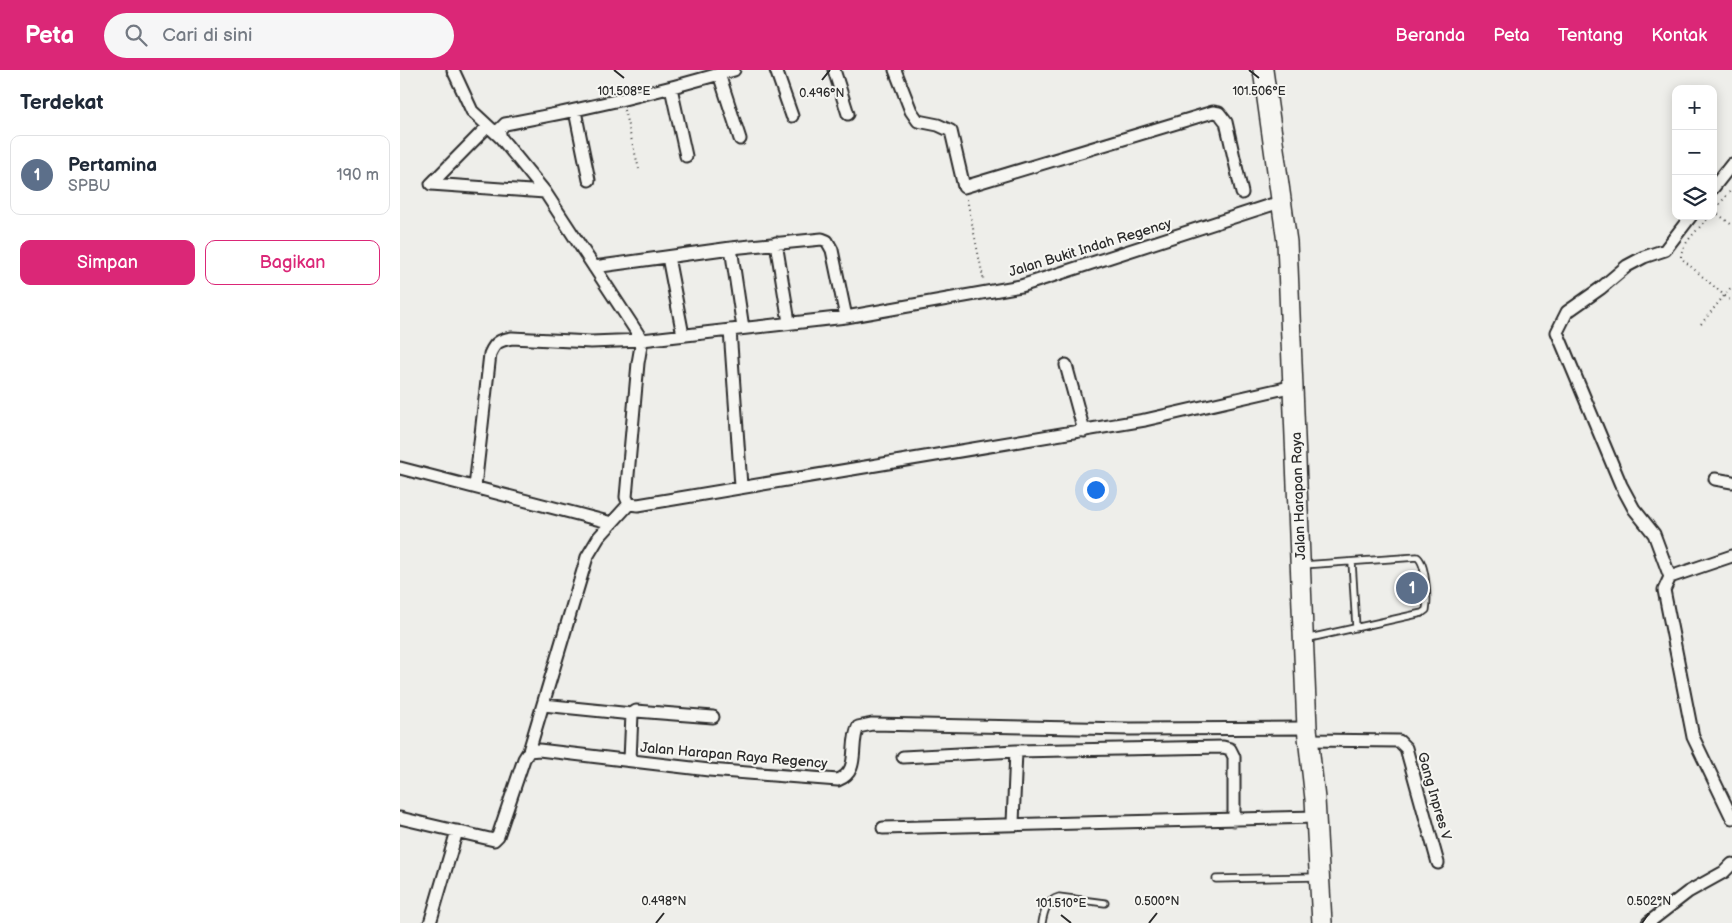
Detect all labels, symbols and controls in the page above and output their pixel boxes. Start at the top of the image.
search box [104,13,454,58]
text: Peta [25,21,74,50]
icon: search [122,21,150,49]
text: Cari di sini [162,24,252,47]
text: Beranda [1395,25,1465,46]
text: Peta [1493,25,1530,46]
text: Tentang [1558,25,1623,46]
text: Kontak [1651,25,1707,46]
text: 101.508°E [597,84,651,99]
text: 101.506°E [1232,84,1286,99]
map controls [1672,85,1717,220]
button: + [1672,85,1717,130]
text: 0.496°N [799,86,845,101]
text: Terdekat [20,90,104,115]
button: − [1672,130,1717,175]
text: Pertamina [68,154,157,177]
text: 1 [34,166,40,185]
text: 190 m [337,166,379,185]
button: layers [1672,175,1717,220]
text: SPBU [68,177,110,196]
street label: Jalan Bukit Indah Regency [1007,214,1174,280]
button: Simpan [20,240,195,285]
button: Bagikan [205,240,380,285]
street label: Jalan Harapan Raya [1288,432,1309,560]
your location [1083,477,1109,503]
pin: 1 [1396,569,1428,607]
street label: Jalan Harapan Raya Regency [640,739,829,772]
street label: Gang Inpres V [1414,750,1455,842]
text: 0.498°N [641,894,687,909]
text: 0.500°N [1135,894,1179,909]
text: 0.502°N [1627,894,1671,909]
text: 101.510°E [1036,896,1086,911]

